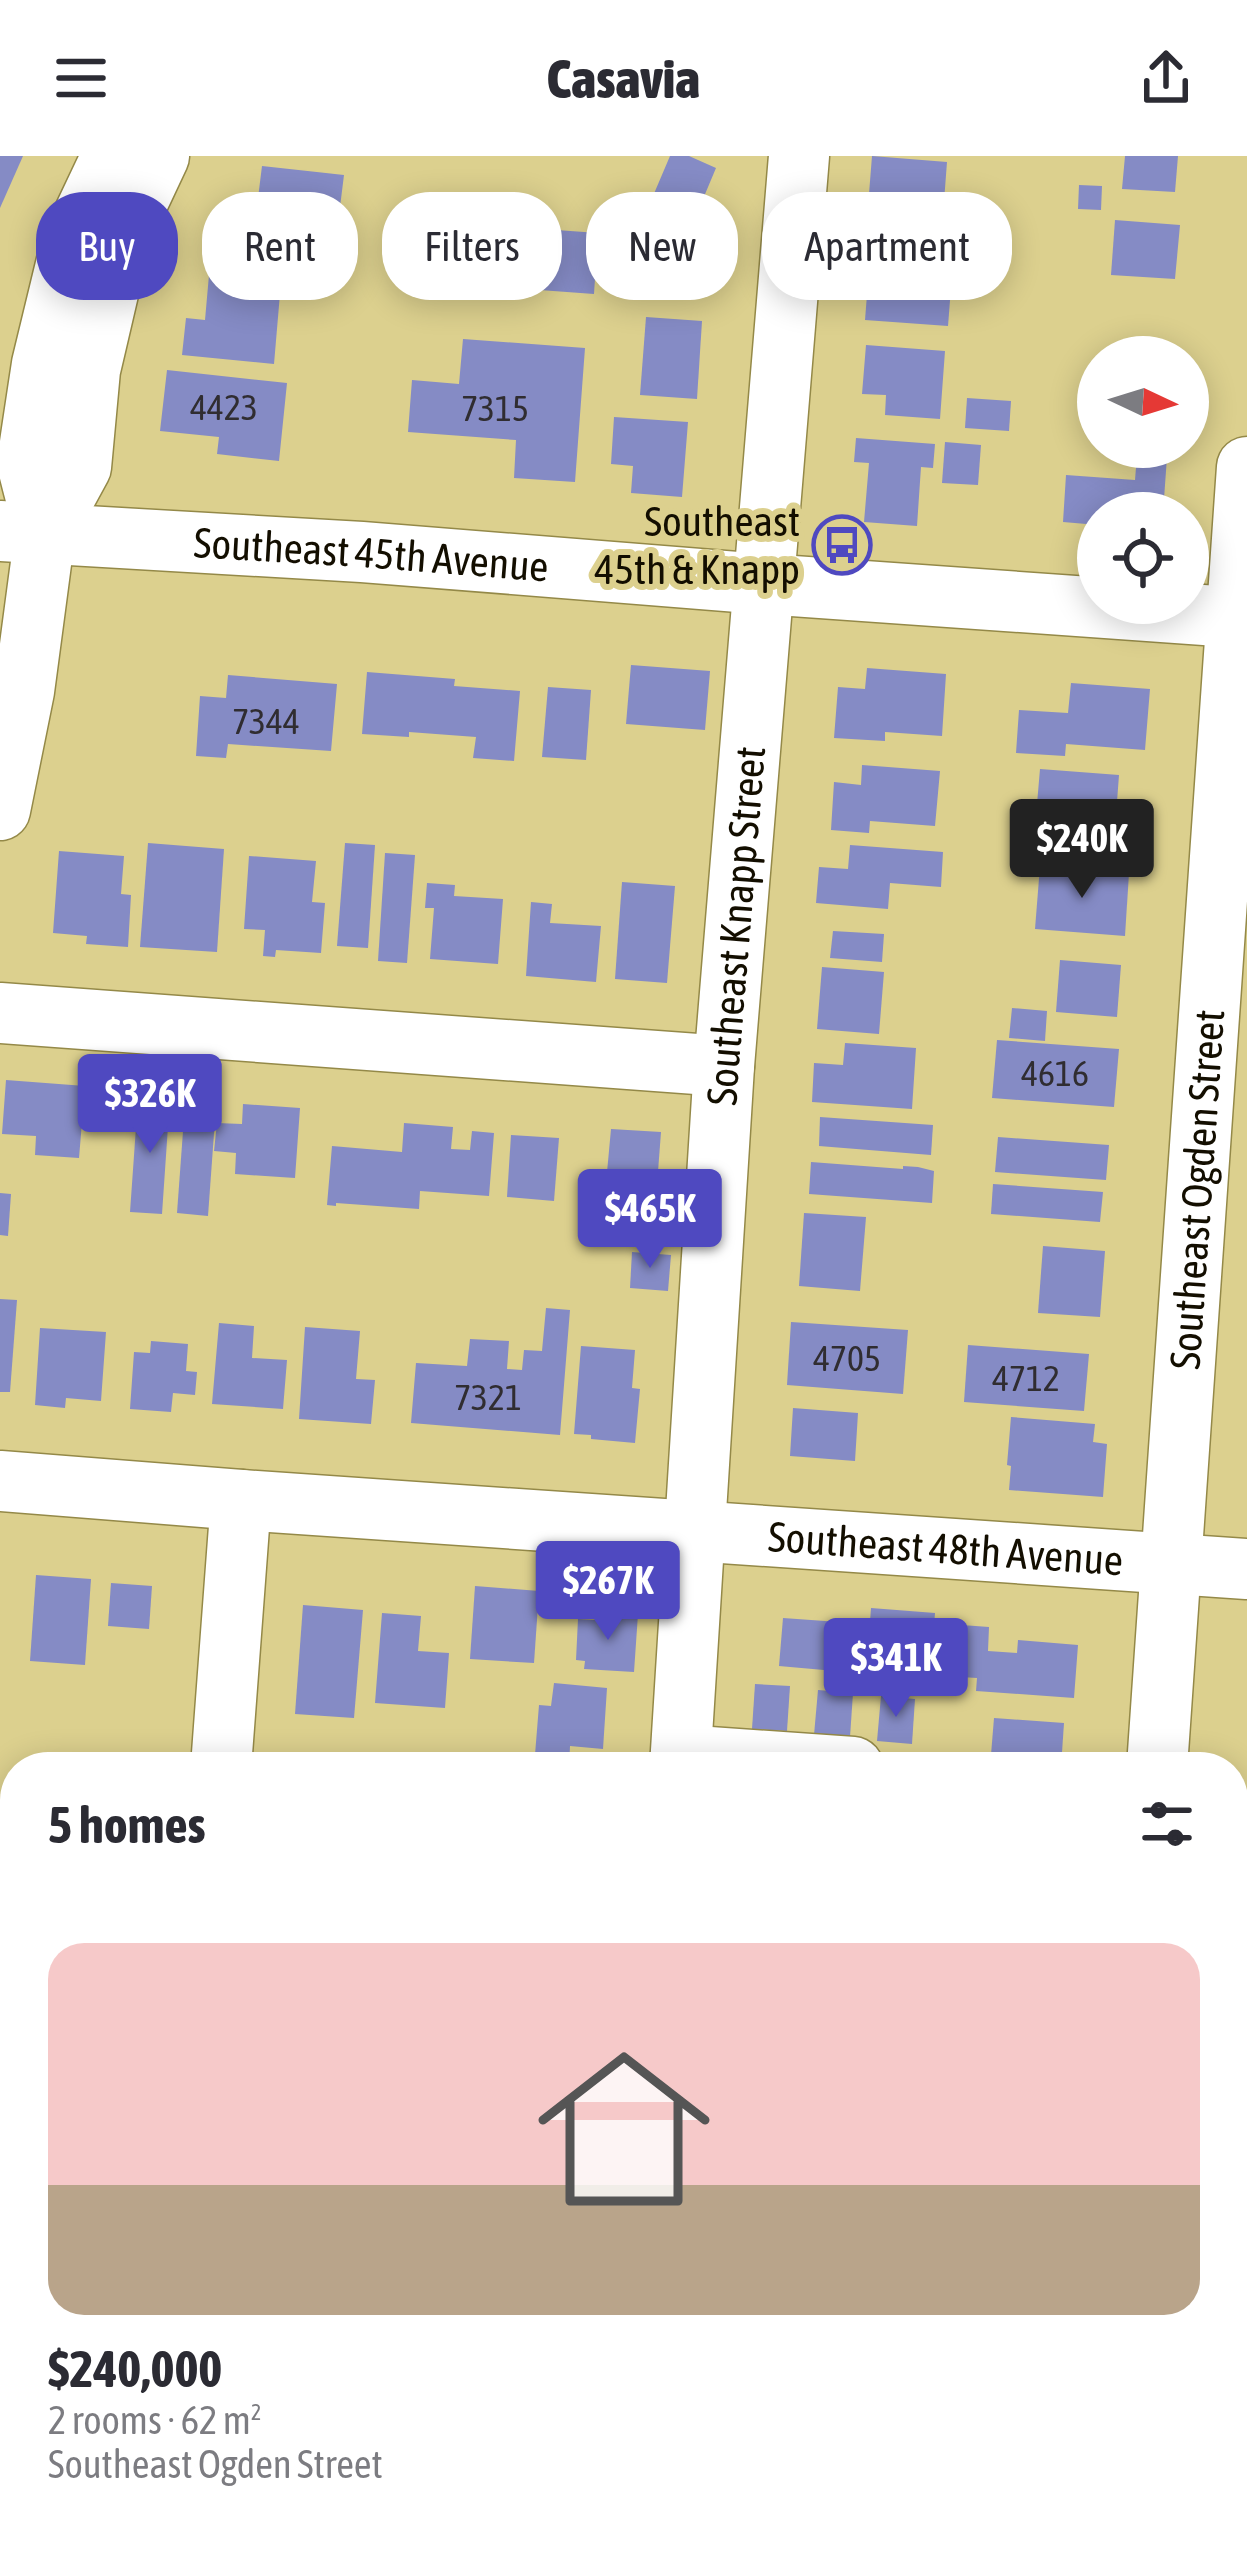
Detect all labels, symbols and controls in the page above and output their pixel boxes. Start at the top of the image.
icon: menu [48,45,114,111]
icon: share [1133,45,1199,111]
text: Casavia [547,48,700,109]
chip: Buy [36,192,178,300]
chip: Rent [202,192,358,300]
chip: Filters [382,192,562,300]
chip: New [586,192,738,300]
chip: Apartment [762,192,1012,300]
north arrow [1077,336,1209,468]
map controls [1077,336,1209,624]
house number: 4423 [190,386,258,428]
house number: 7315 [461,387,529,429]
button: locate [1077,492,1209,624]
place label: Southeast 45th & Knapp [594,497,800,593]
bus stop icon: Southeast 45th & Knapp [811,514,873,576]
street label: Southeast 45th Avenue [193,518,550,591]
house number: 7344 [232,700,300,742]
street label: Southeast Knapp Street [698,745,774,1107]
pin: $240K [998,799,1166,901]
text: $240K [1037,816,1127,860]
street label: Southeast Ogden Street [1161,1008,1233,1371]
house number: 4616 [1021,1052,1089,1094]
pin: $326K [66,1054,234,1156]
text: $326K [105,1071,195,1115]
pin: $465K [566,1169,734,1271]
text: $465K [605,1186,695,1230]
house number: 4705 [813,1337,881,1379]
house number: 4712 [992,1357,1060,1399]
house number: 7321 [454,1376,522,1418]
street label: Southeast 48th Avenue [767,1512,1125,1584]
pin: $267K [524,1541,692,1643]
text: $267K [563,1558,653,1602]
pin: $341K [812,1618,980,1720]
text: $341K [851,1635,941,1679]
icon: filters [1134,1791,1200,1857]
text: 5 homes [48,1795,206,1854]
icon: home [516,2021,732,2237]
text: $240,000 [48,2339,222,2398]
text: 2 rooms · 62 m² [48,2398,262,2442]
text: Southeast Ogden Street [48,2442,383,2486]

